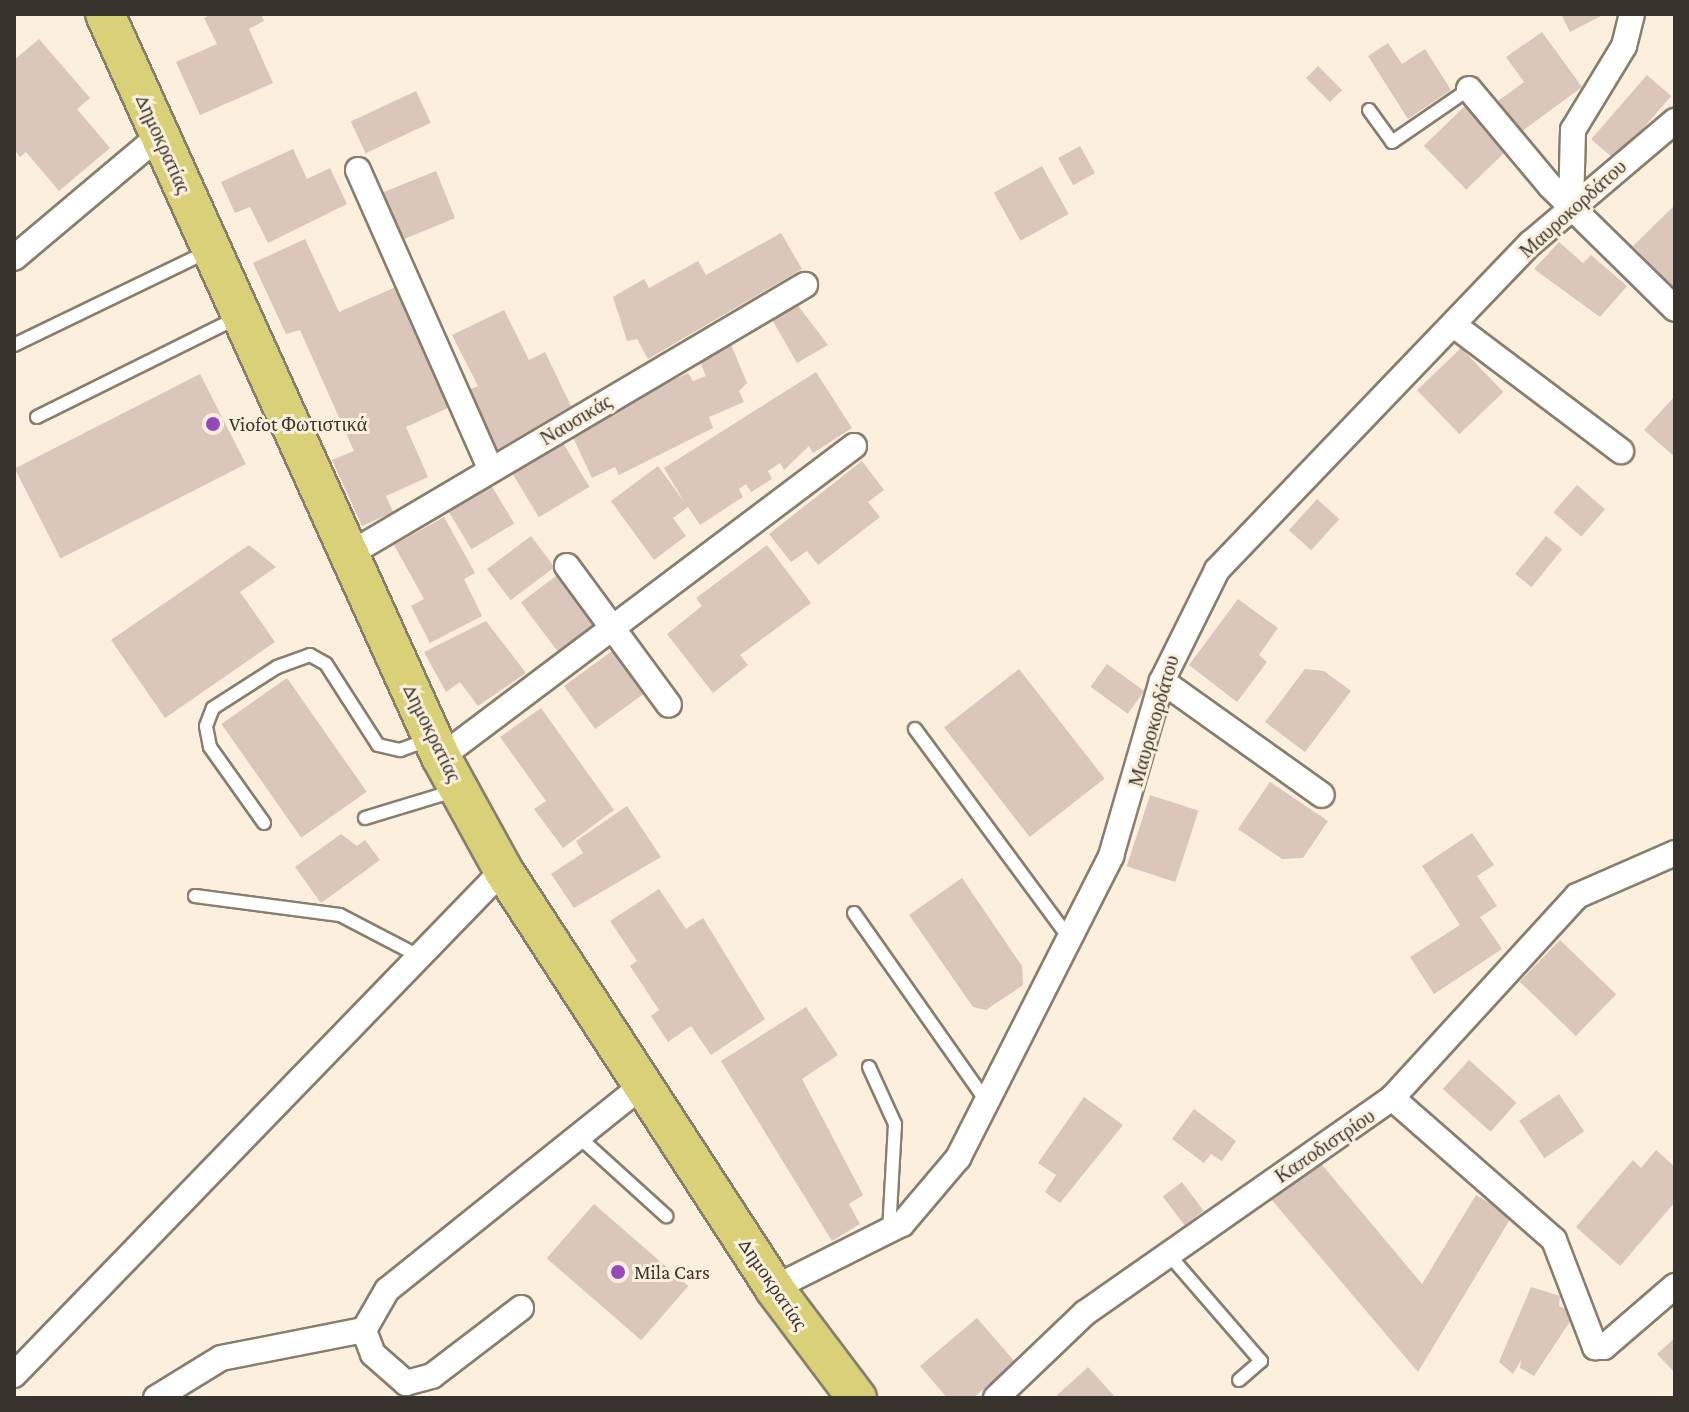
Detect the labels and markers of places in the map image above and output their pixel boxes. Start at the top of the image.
place label: Viofot Φωτιστικά [229,412,367,436]
marker: Viofot Φωτιστικά [204,415,222,433]
place label: Mila Cars [634,1260,710,1284]
marker: Mila Cars [609,1263,627,1281]

